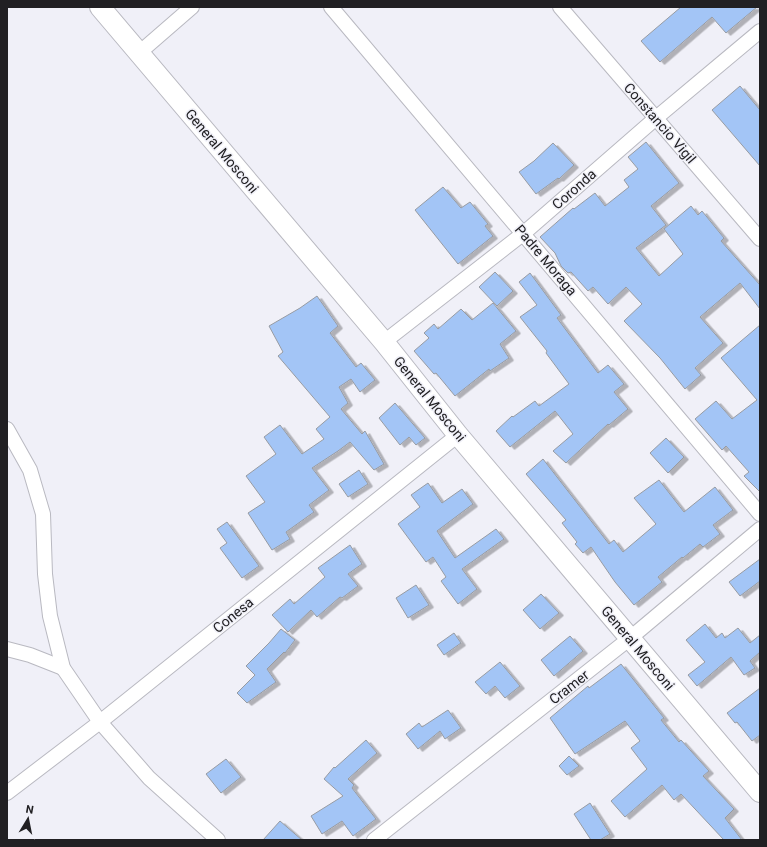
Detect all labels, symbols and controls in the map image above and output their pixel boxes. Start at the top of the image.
street label: Constancio Vigil [621,80,699,166]
street label: General Mosconi [182,106,262,196]
street label: Coronda [549,166,599,212]
street label: Padre Moraga [512,221,580,299]
street label: General Mosconi [391,353,469,445]
street label: Conesa [210,594,256,636]
street label: General Mosconi [598,603,678,693]
street label: Cramer [546,666,592,707]
north arrow [8,799,48,839]
text: N [25,803,35,817]

